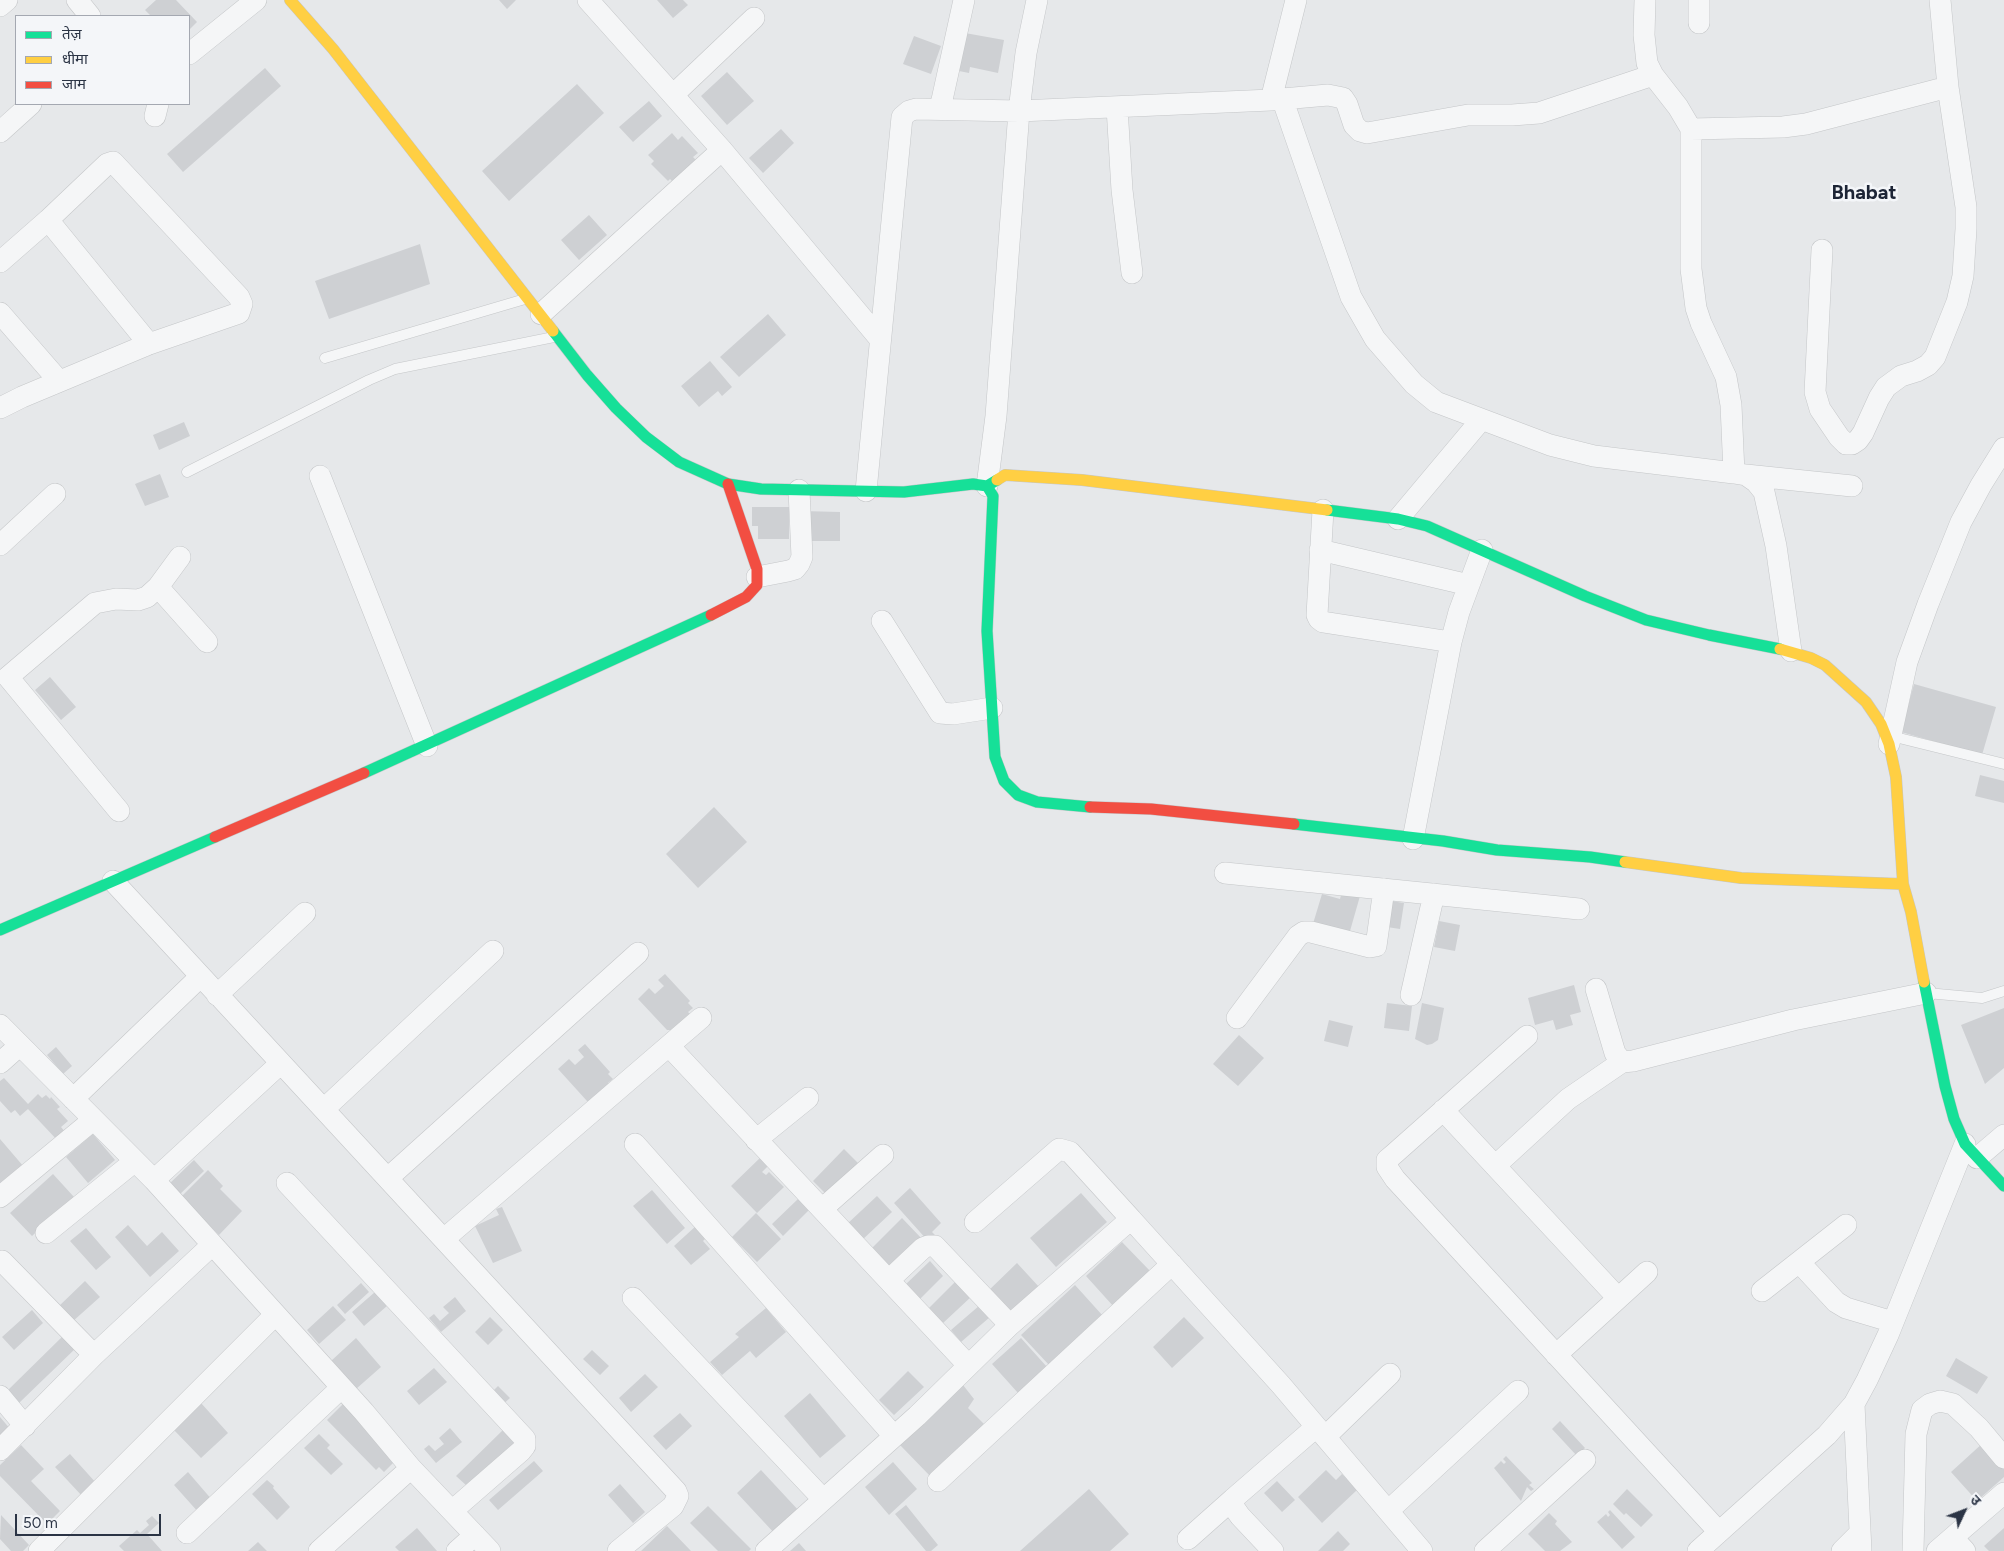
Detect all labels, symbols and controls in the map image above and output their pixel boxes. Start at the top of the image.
legend [15,15,190,105]
text: तेज़ [62,25,82,43]
text: धीमा [62,50,88,68]
text: जाम [62,75,86,93]
district label: Bhabat [1832,181,1896,205]
north arrow [1939,1486,1989,1536]
text: उ [1966,1492,1984,1509]
scale bar [18,1504,164,1536]
text: 50 m [23,1514,58,1532]

